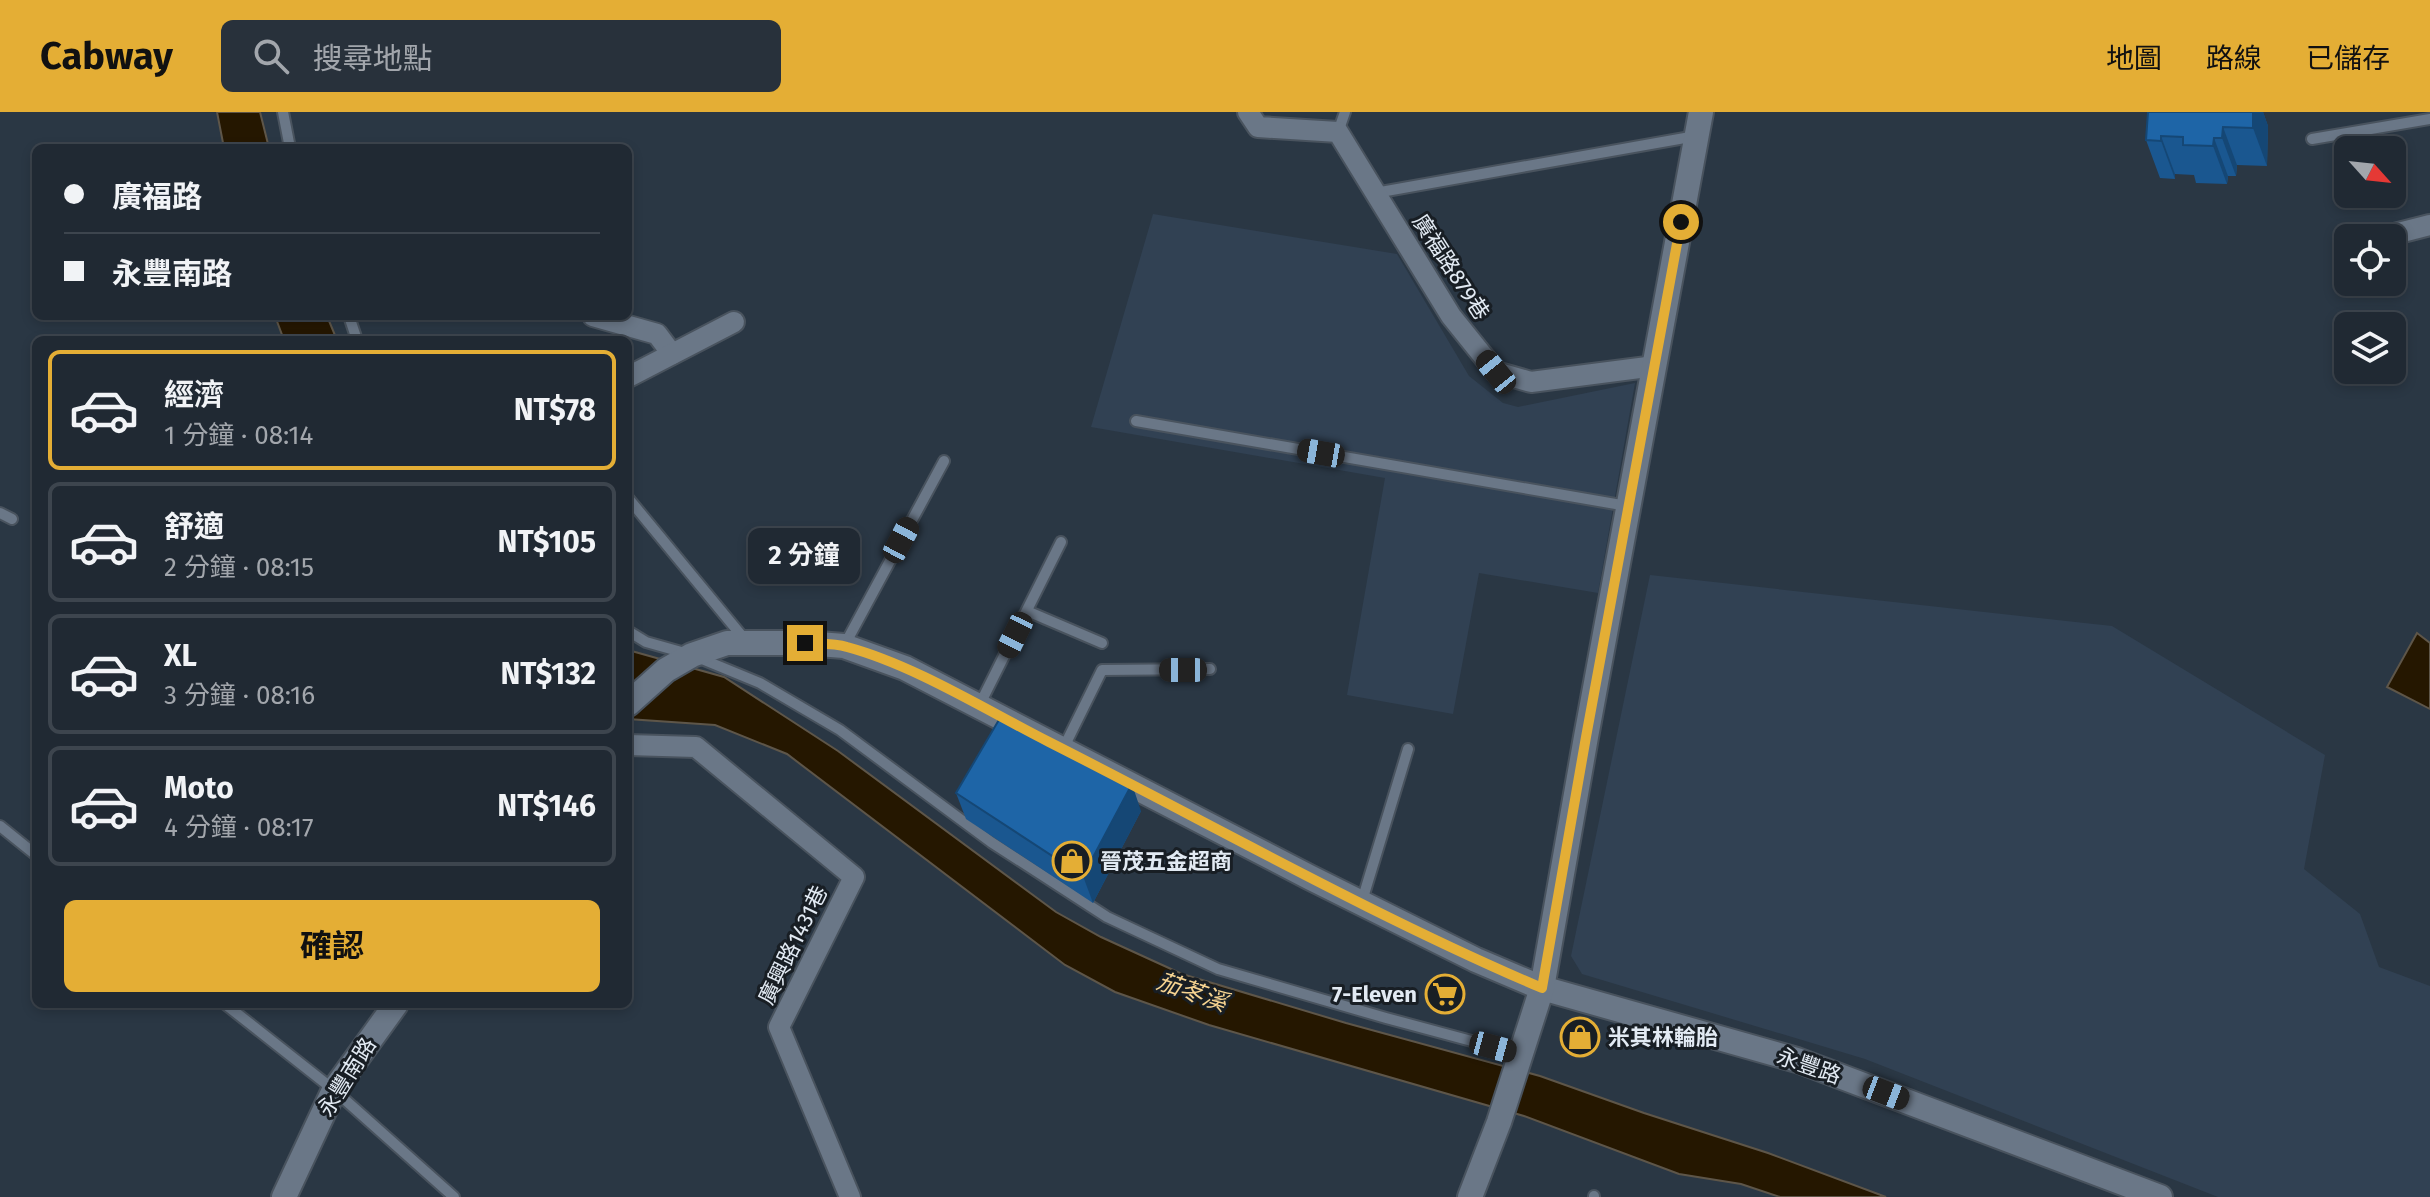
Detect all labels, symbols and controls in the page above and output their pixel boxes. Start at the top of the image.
search box [221,20,781,92]
text: Cabway [40,33,173,79]
icon: search [249,34,293,78]
text: 搜尋地點 [313,41,433,77]
text: 地圖 [2106,42,2162,75]
text: 路線 [2206,42,2262,75]
text: 已儲存 [2306,42,2390,75]
north arrow [2334,136,2406,208]
map controls [2334,136,2406,384]
text: 廣福路 [112,179,202,215]
route start [1663,204,1699,240]
street label: 廣福路879巷 [1407,209,1495,325]
button: locate [2334,224,2406,296]
text: 永豐南路 [112,256,232,292]
button: layers [2334,312,2406,384]
car [1472,346,1520,398]
icon: car [68,374,140,446]
text: 經濟 [164,377,224,413]
text: NT$78 [514,392,596,428]
text: 1 分鐘 · 08:14 [164,420,313,451]
car [1295,437,1347,469]
icon: car [68,506,140,578]
text: 舒適 [164,509,224,545]
car [879,513,923,567]
text: NT$105 [498,524,596,560]
callout: 2 分鐘 [749,527,861,583]
text: 2 分鐘 [768,540,840,571]
text: 2 分鐘 · 08:15 [164,552,314,583]
car [994,608,1036,662]
route end [787,625,823,661]
icon: car [68,638,140,710]
text: XL [164,638,197,674]
text: NT$132 [500,656,596,692]
car [1159,658,1207,682]
text: 3 分鐘 · 08:16 [164,680,315,711]
icon: car [68,770,140,842]
text: Moto [164,770,234,806]
text: NT$146 [497,788,596,824]
text: 4 分鐘 · 08:17 [164,812,314,843]
shop icon: 晉茂五金超商 [1051,840,1093,882]
place label: 晉茂五金超商 [1100,848,1232,875]
street label: 廣興路1431巷 [753,881,833,1009]
button: 確認 [64,900,600,992]
water label: 茄苳溪 [1153,967,1233,1018]
supermarket icon: 7-Eleven [1424,973,1466,1015]
place label: 7-Eleven [1332,981,1417,1008]
shop icon: 米其林輪胎 [1559,1016,1601,1058]
place label: 米其林輪胎 [1608,1024,1718,1051]
car [1467,1029,1519,1065]
street label: 永豐南路 [312,1033,382,1121]
street label: 永豐路 [1773,1042,1845,1090]
car [1859,1073,1913,1113]

